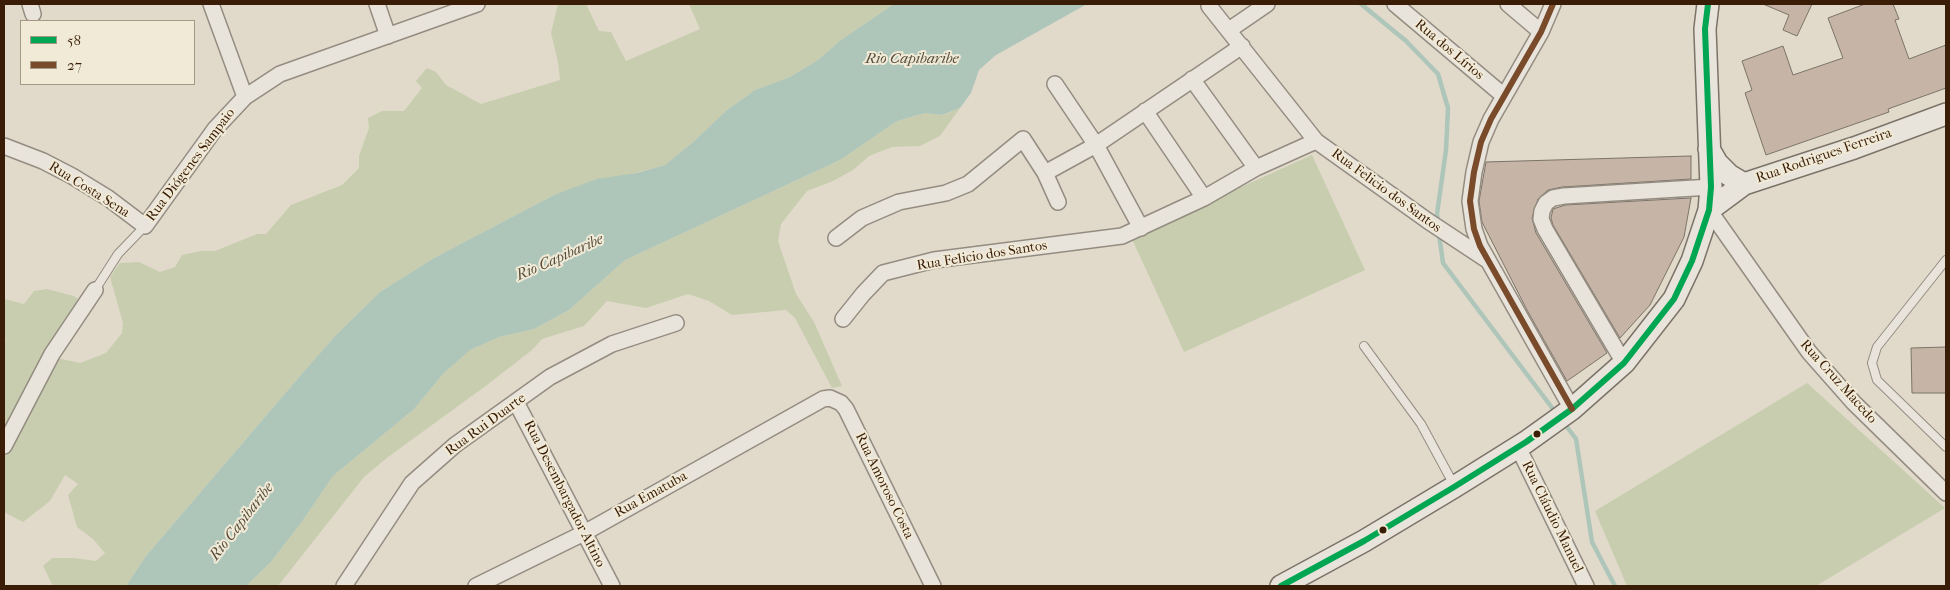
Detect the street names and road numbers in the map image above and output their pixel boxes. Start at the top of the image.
street label: Rua dos Lírios [1411,16,1487,84]
street label: Rua Diógenes Sampaio [143,105,239,225]
street label: Rua Rodrigues Ferreira [1754,125,1894,187]
street label: Rua Felicio dos Santos [1328,145,1444,237]
street label: Rua Costa Sena [45,158,133,222]
street label: Rua Felicio dos Santos [916,237,1048,275]
street label: Rua Cruz Macedo [1796,337,1880,427]
street label: Rua Rui Duarte [442,390,530,460]
street label: Rua Desembargador Altino [520,418,608,570]
street label: Rua Amoroso Costa [851,430,917,542]
street label: Rua Cláudio Manuel [1518,458,1586,576]
street label: Rua Ematuba [612,468,690,522]

